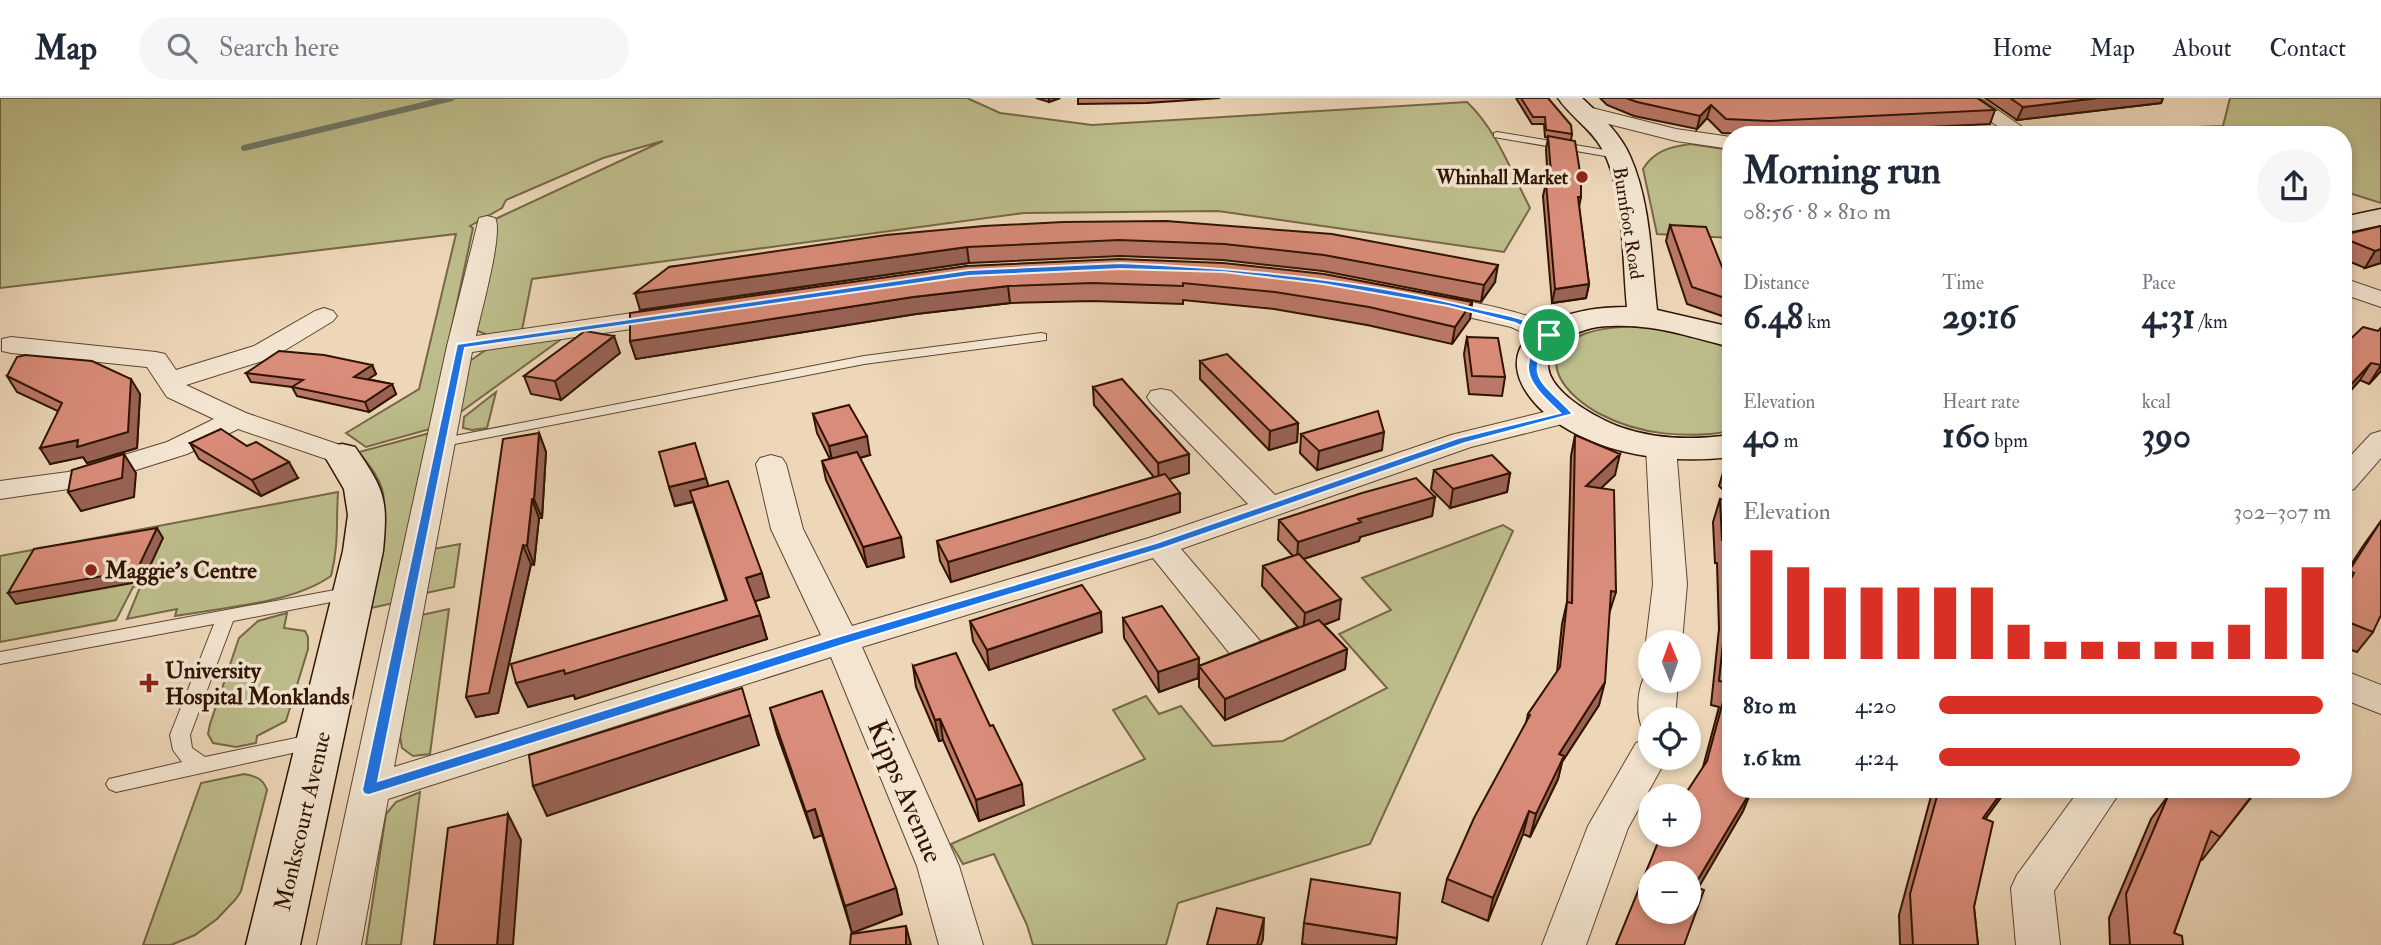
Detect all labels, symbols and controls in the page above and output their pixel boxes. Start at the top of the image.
search box [139,17,629,80]
text: Map [35,28,97,69]
icon: search [163,29,201,67]
text: Search here [219,32,339,64]
text: Home [1992,33,2052,64]
text: Map [2090,33,2135,64]
text: About [2173,33,2232,64]
text: Contact [2270,33,2346,64]
text: Morning run [1743,147,1941,195]
button: share [2257,149,2331,223]
street label: Burnfoot Road [1607,165,1649,282]
place label: Whinhall Market [1435,166,1569,190]
marker: Whinhall Market [1574,169,1590,185]
text: 08:56 · 8 × 810 m [1743,197,1891,226]
text: Distance [1743,271,1809,295]
text: Time [1942,271,1984,295]
text: Pace [2142,271,2176,295]
text: 6.48 [1743,295,1803,339]
text: 29:16 [1942,295,2017,339]
text: 4:31 [2142,295,2195,339]
pin [1519,305,1579,365]
text: km [1803,310,1831,334]
text: /km [2195,310,2228,334]
icon: arrive [1530,316,1568,354]
text: Elevation [1743,390,1815,414]
text: Heart rate [1942,390,2020,414]
text: kcal [2142,390,2171,414]
text: 40 [1743,414,1780,458]
text: 160 [1942,414,1990,458]
text: 390 [2142,414,2191,458]
text: m [1780,429,1799,453]
text: bpm [1990,429,2028,453]
text: Elevation [1743,497,1831,526]
text: 302–307 m [2233,497,2331,526]
place label: Maggie's Centre [104,556,257,586]
marker: Maggie's Centre [83,562,99,578]
north arrow [1638,630,1701,693]
map controls [1638,630,1701,924]
place label: University Hospital Monklands [165,656,350,712]
marker: University Hospital Monklands [139,673,159,693]
text: 810 m [1743,691,1796,720]
text: 4:20 [1855,691,1897,720]
button: locate [1638,707,1701,770]
street label: Kipps Avenue [859,715,950,869]
street label: Monkscourt Avenue [268,728,337,914]
text: 1.6 km [1743,743,1801,772]
text: 4:24 [1855,743,1897,772]
button: + [1638,784,1701,847]
button: − [1638,861,1701,924]

